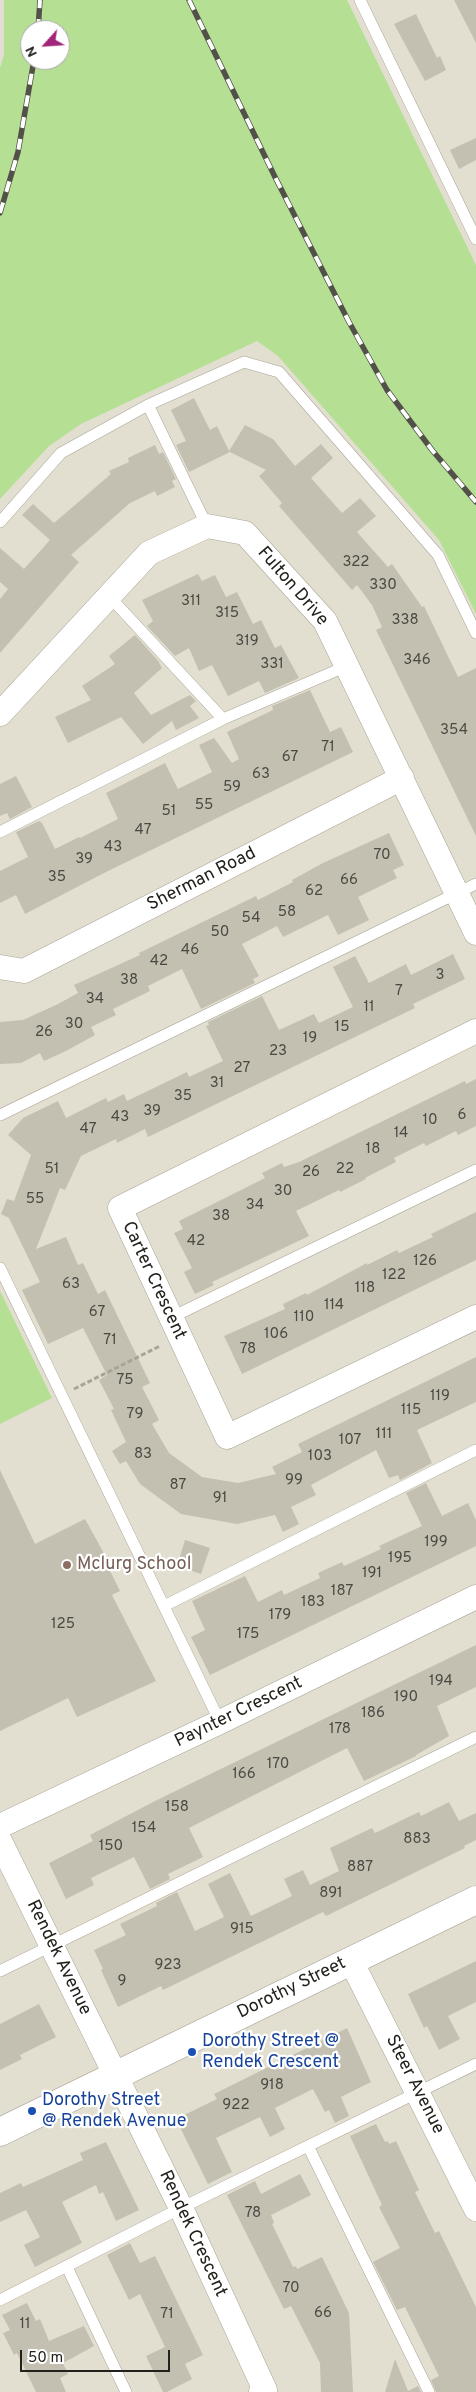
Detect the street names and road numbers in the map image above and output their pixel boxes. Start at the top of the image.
street label: Fulton Drive [252,543,332,631]
street label: Sherman Road [144,843,260,917]
street label: Carter Crescent [116,1218,190,1344]
street label: Paynter Crescent [172,1673,306,1753]
street label: Rendek Avenue [21,1897,95,2019]
street label: Dorothy Street [234,1953,350,2025]
street label: Steer Avenue [380,2032,448,2138]
street label: Rendek Crescent [153,2167,231,2301]

